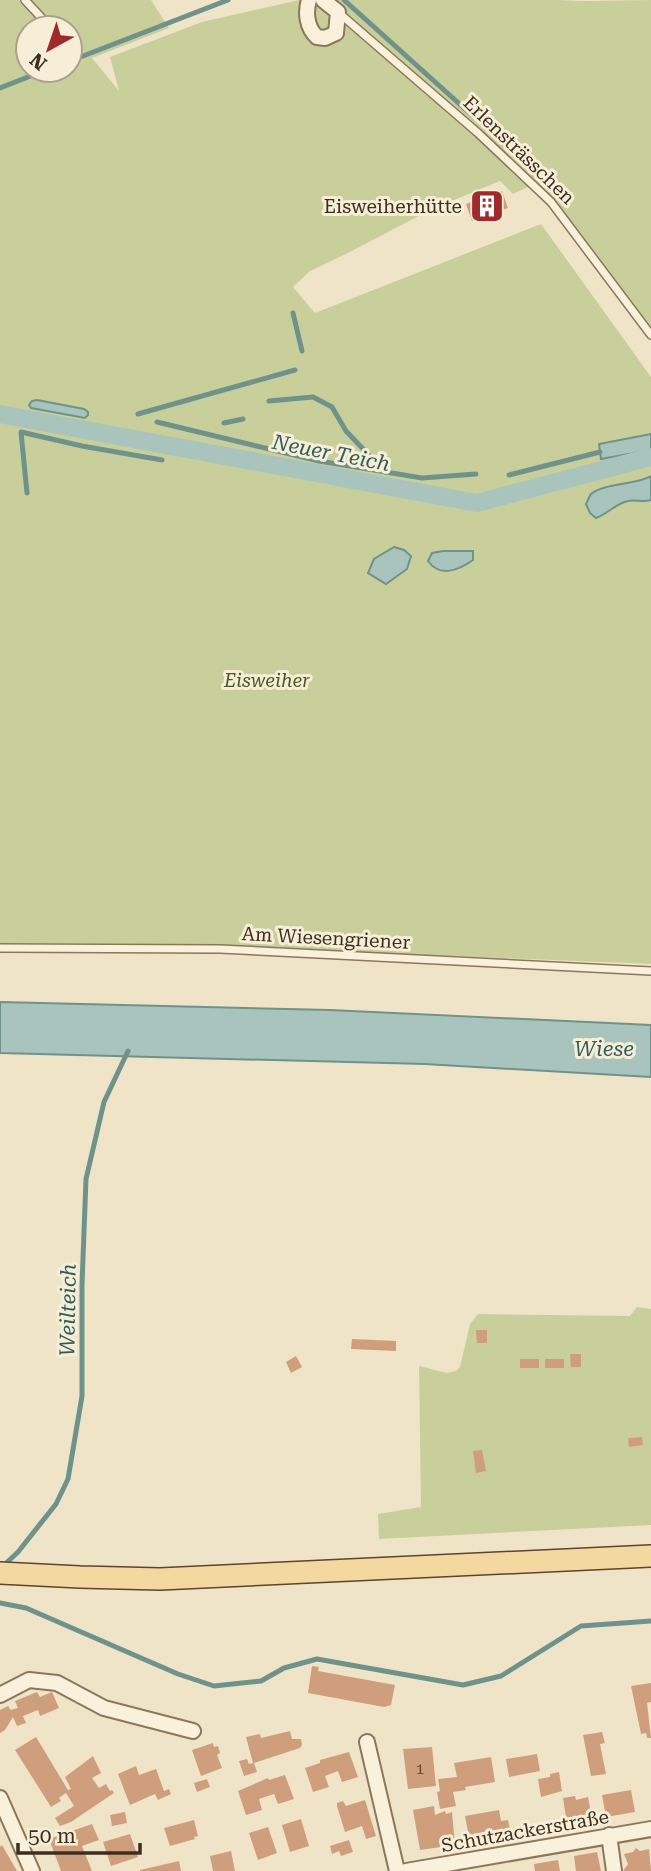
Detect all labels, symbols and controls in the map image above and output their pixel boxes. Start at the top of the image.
north arrow [14,14,84,84]
text: N [25,48,51,75]
street label: Erlensträsschen [458,91,580,209]
building icon: Eisweiherhütte [468,187,506,225]
place label: Eisweiherhütte [324,195,462,218]
water label: Neuer Teich [269,430,392,476]
park label: Eisweiher [223,669,310,692]
street label: Am Wiesengriener [241,922,411,954]
water label: Wiese [574,1037,634,1061]
water label: Weilteich [55,1263,81,1357]
house number: 1 [416,1759,425,1778]
street label: Schutzackerstraße [439,1805,611,1857]
scale bar [18,1812,140,1856]
text: 50 m [28,1824,76,1848]

